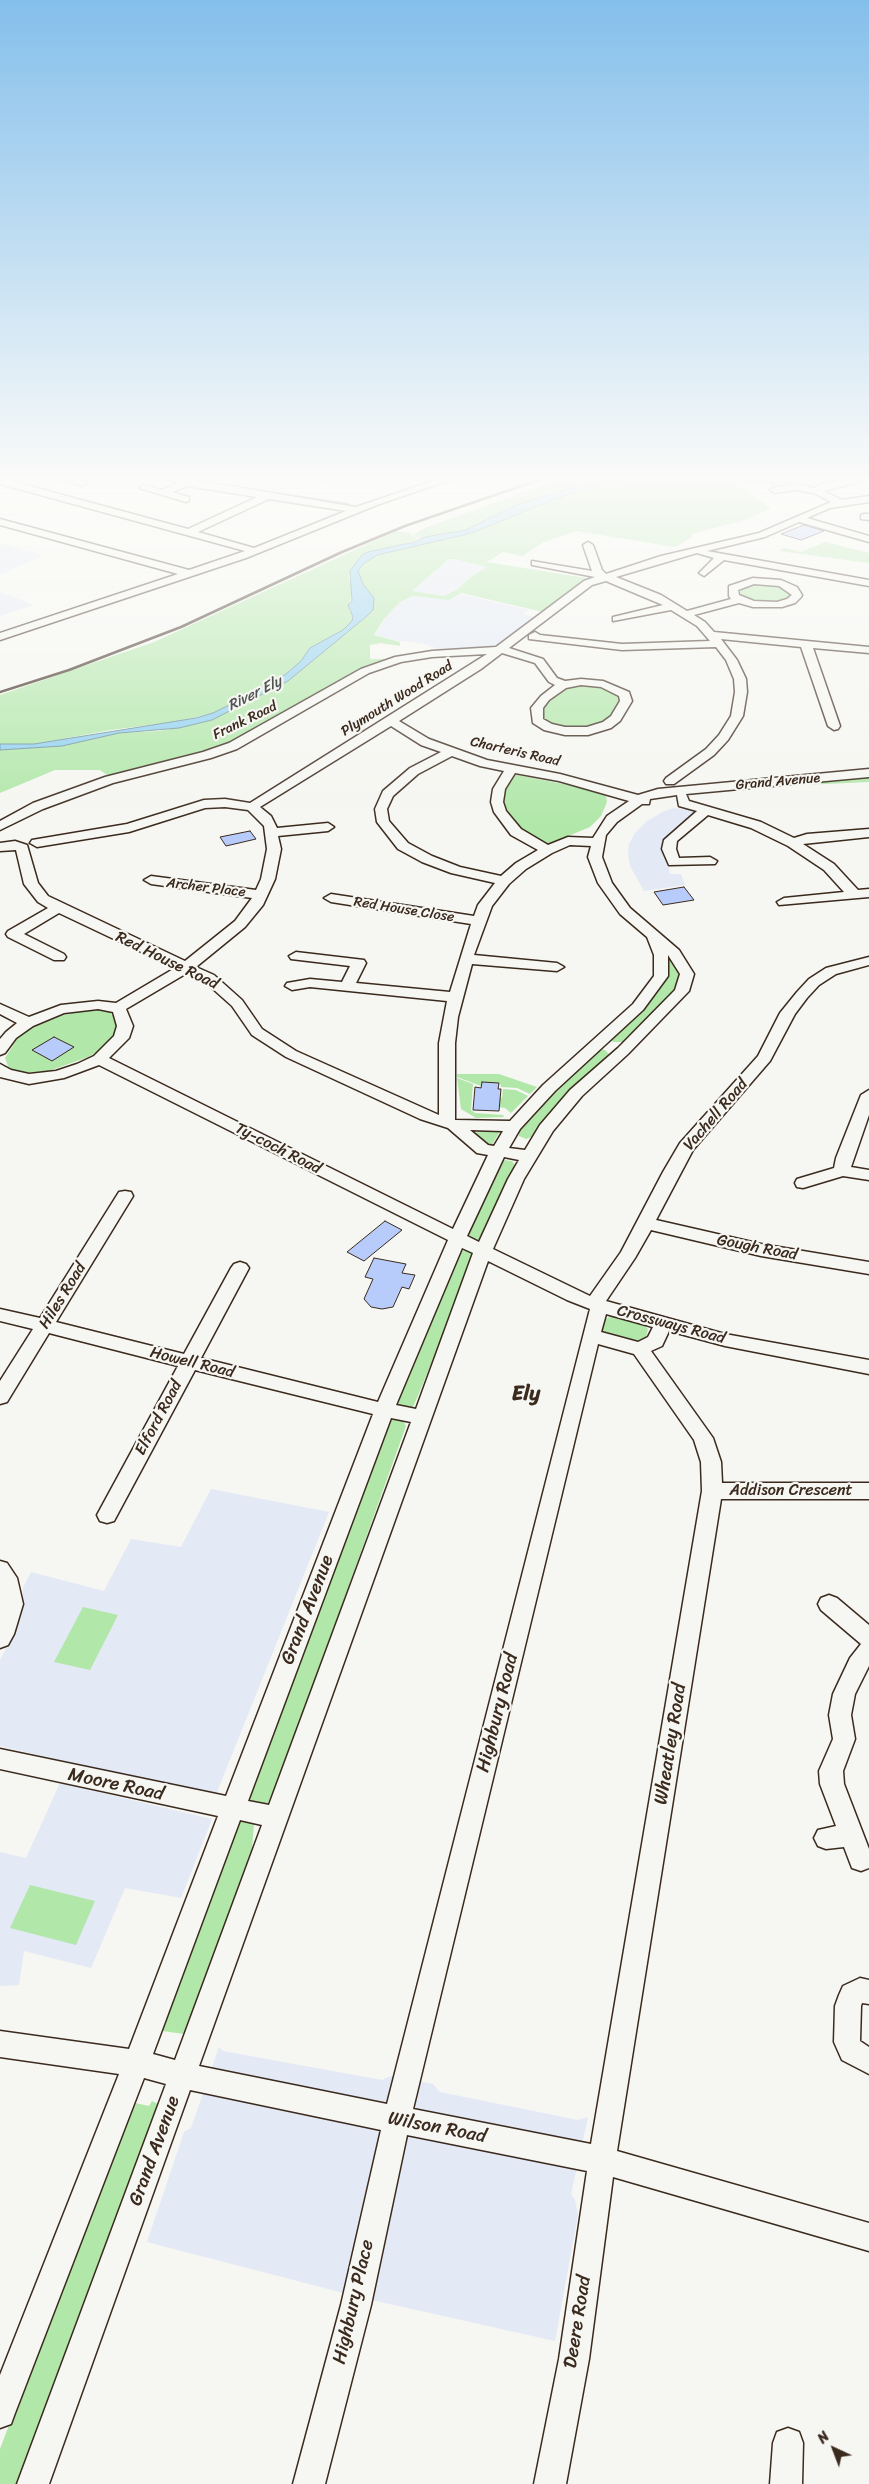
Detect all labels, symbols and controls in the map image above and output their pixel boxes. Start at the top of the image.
street label: Plymouth Wood Road [338,658,456,740]
water label: River Ely [225,673,285,715]
street label: Frank Road [210,698,280,744]
street label: Charteris Road [469,734,561,770]
street label: Grand Avenue [735,770,821,794]
street label: Archer Place [166,875,246,901]
street label: Red House Close [353,894,455,926]
street label: Red House Road [112,928,222,994]
street label: Vachell Road [680,1075,752,1155]
street label: Ty-coch Road [232,1119,324,1179]
street label: Gough Road [715,1231,799,1265]
street label: Hiles Road [35,1259,91,1333]
street label: Crossways Road [615,1301,727,1349]
street label: Howell Road [148,1343,236,1383]
street label: Elford Road [131,1377,187,1459]
district label: Ely [512,1382,540,1408]
street label: Addison Crescent [729,1481,853,1501]
street label: Grand Avenue [277,1552,339,1668]
street label: Highbury Road [472,1651,524,1775]
street label: Wheatley Road [650,1682,692,1806]
street label: Moore Road [66,1764,166,1806]
street label: Grand Avenue [125,2093,185,2209]
street label: Wilson Road [386,2107,488,2149]
street label: Highbury Place [329,2238,379,2366]
street label: Deere Road [559,2274,597,2370]
north arrow [809,2424,859,2474]
text: N [811,2425,835,2450]

